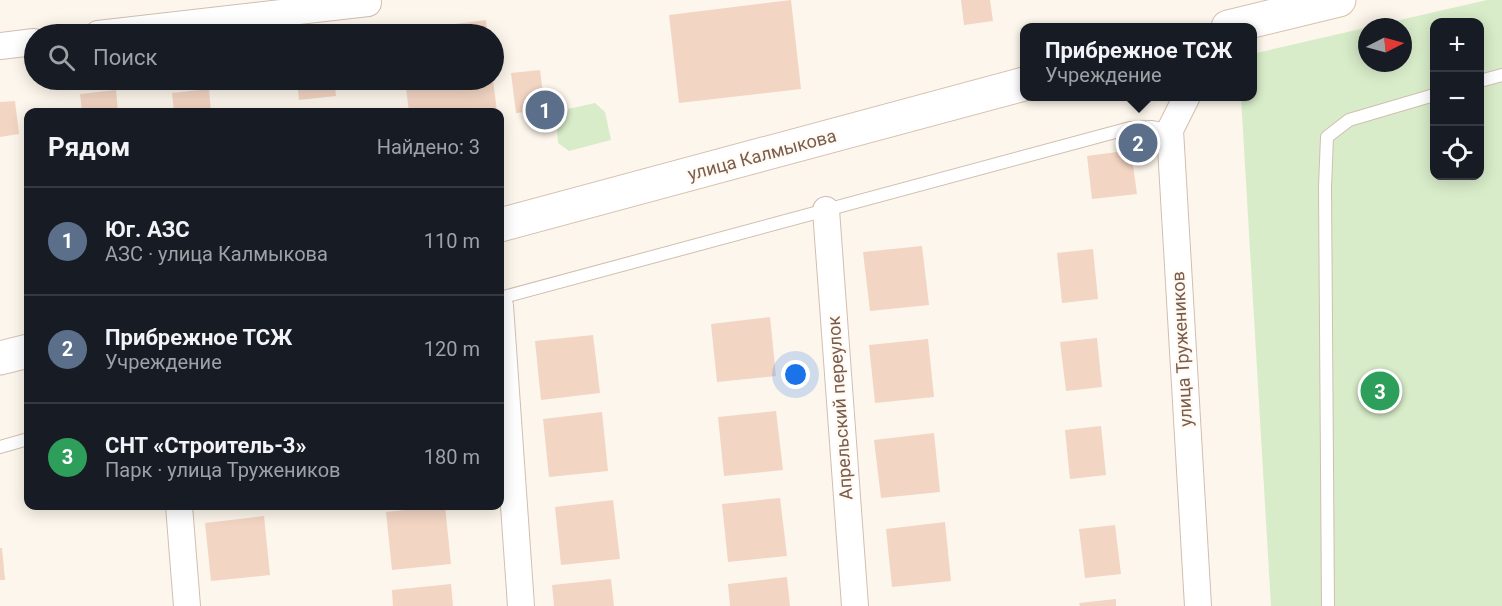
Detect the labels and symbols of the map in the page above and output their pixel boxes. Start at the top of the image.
north arrow [1358,18,1412,72]
pin: 1 [526,88,564,132]
pin: 2 [1118,120,1158,166]
street label: улица Калмыкова [685,125,838,184]
street label: улица Тружеников [1167,271,1196,427]
street label: Апрельский переулок [823,315,856,501]
your location [781,360,810,389]
pin: 3 [1360,368,1400,414]

